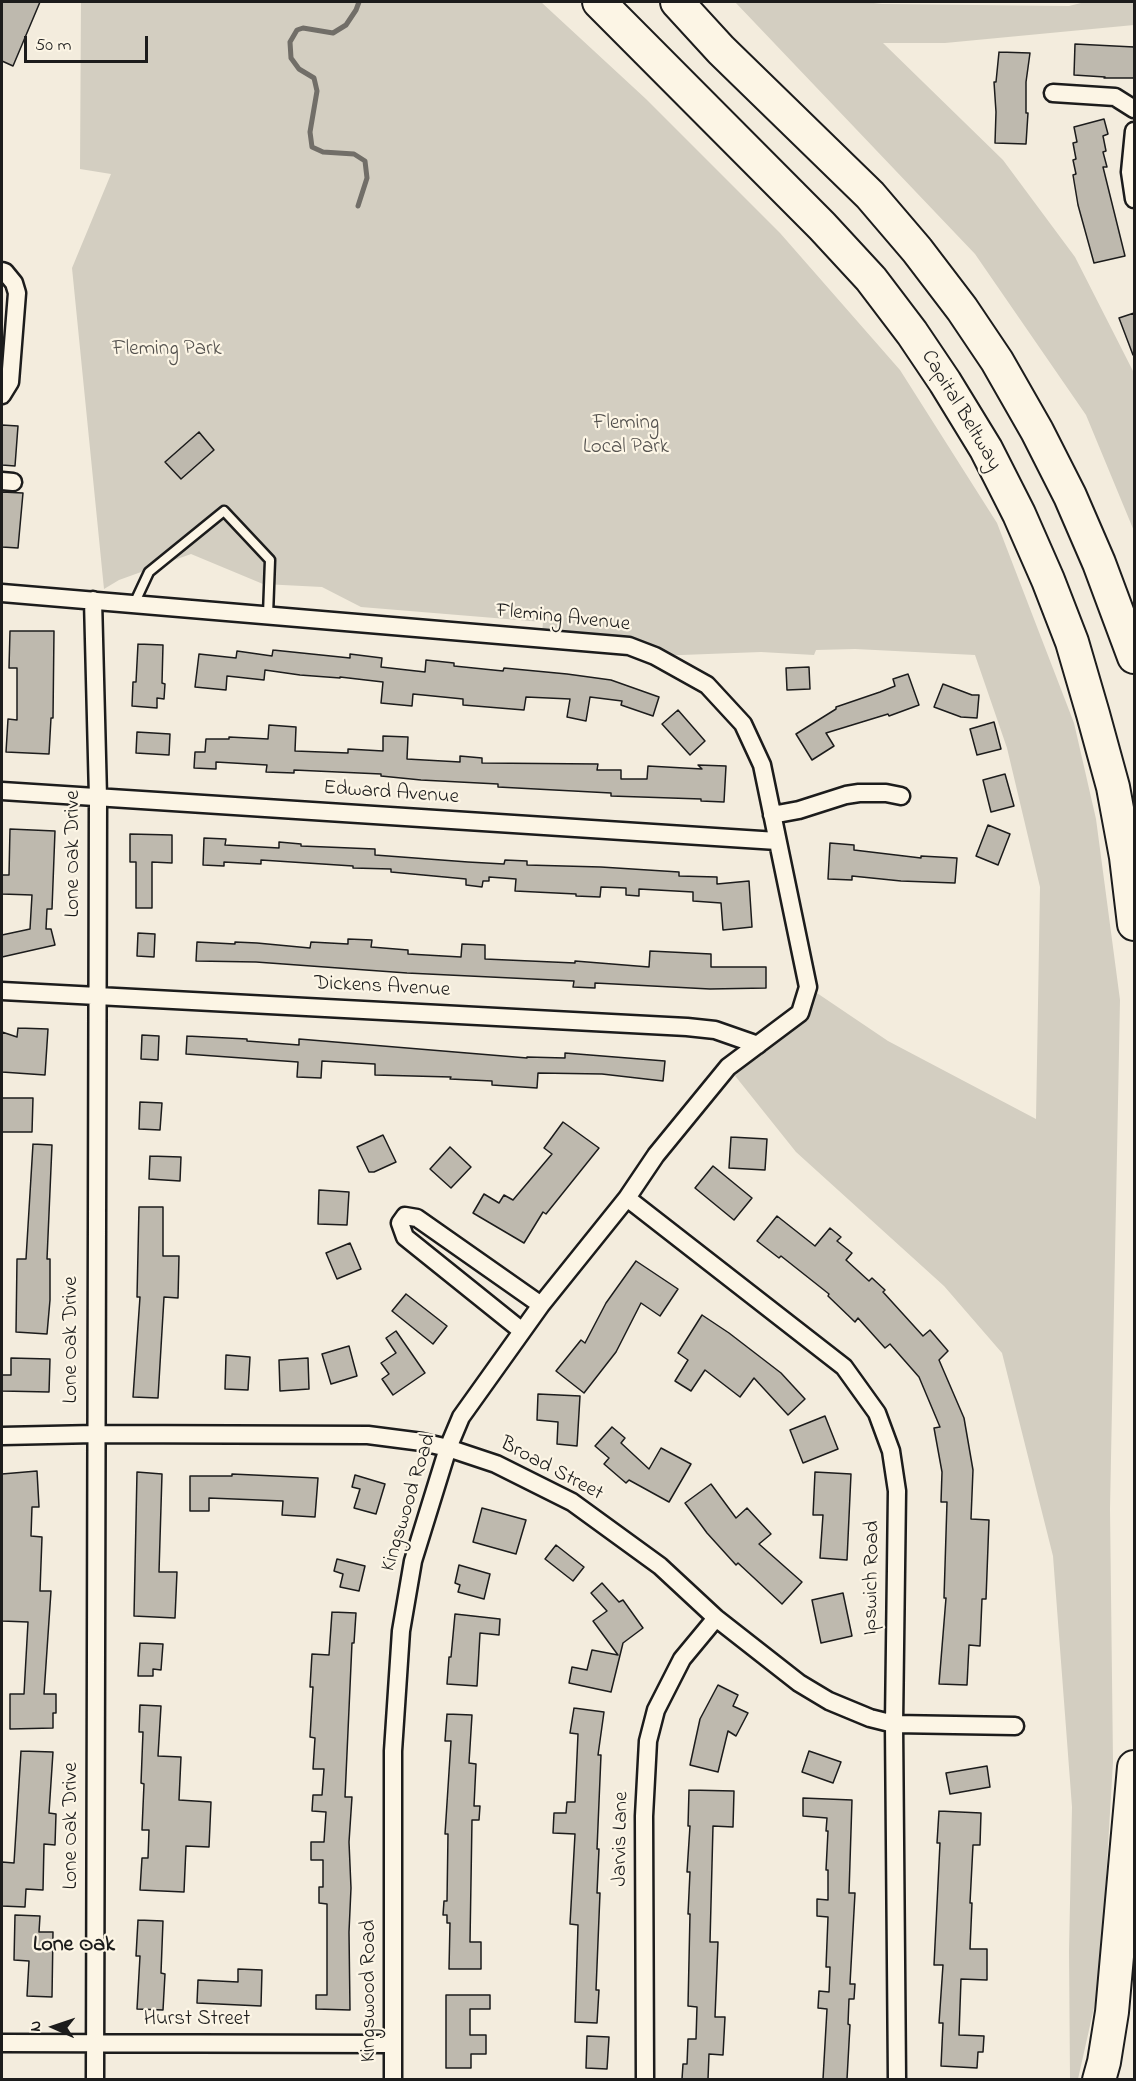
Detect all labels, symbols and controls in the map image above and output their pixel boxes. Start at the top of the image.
scale bar [27,24,152,62]
text: 50 m [35,33,72,59]
park label: Fleming Park [112,338,222,364]
street label: Capital Beltway [914,346,1006,476]
park label: Fleming Local Park [583,412,669,462]
street label: Fleming Avenue [495,599,631,639]
street label: Edward Avenue [322,777,460,811]
street label: Lone Oak Drive [62,790,88,918]
street label: Dickens Avenue [313,972,451,1004]
street label: Lone Oak Drive [60,1276,86,1404]
street label: Kingswood Road [377,1431,443,1575]
street label: Broad Street [495,1432,607,1508]
street label: Ipswich Road [859,1520,887,1636]
street label: Lone Oak Drive [60,1762,86,1890]
street label: Jarvis Lane [609,1791,635,1887]
street label: Kingswood Road [358,1920,384,2062]
district label: Lone Oak [33,1933,115,1959]
north arrow [24,1997,84,2057]
street label: Hurst Street [144,2008,250,2034]
text: N [24,2020,48,2032]

